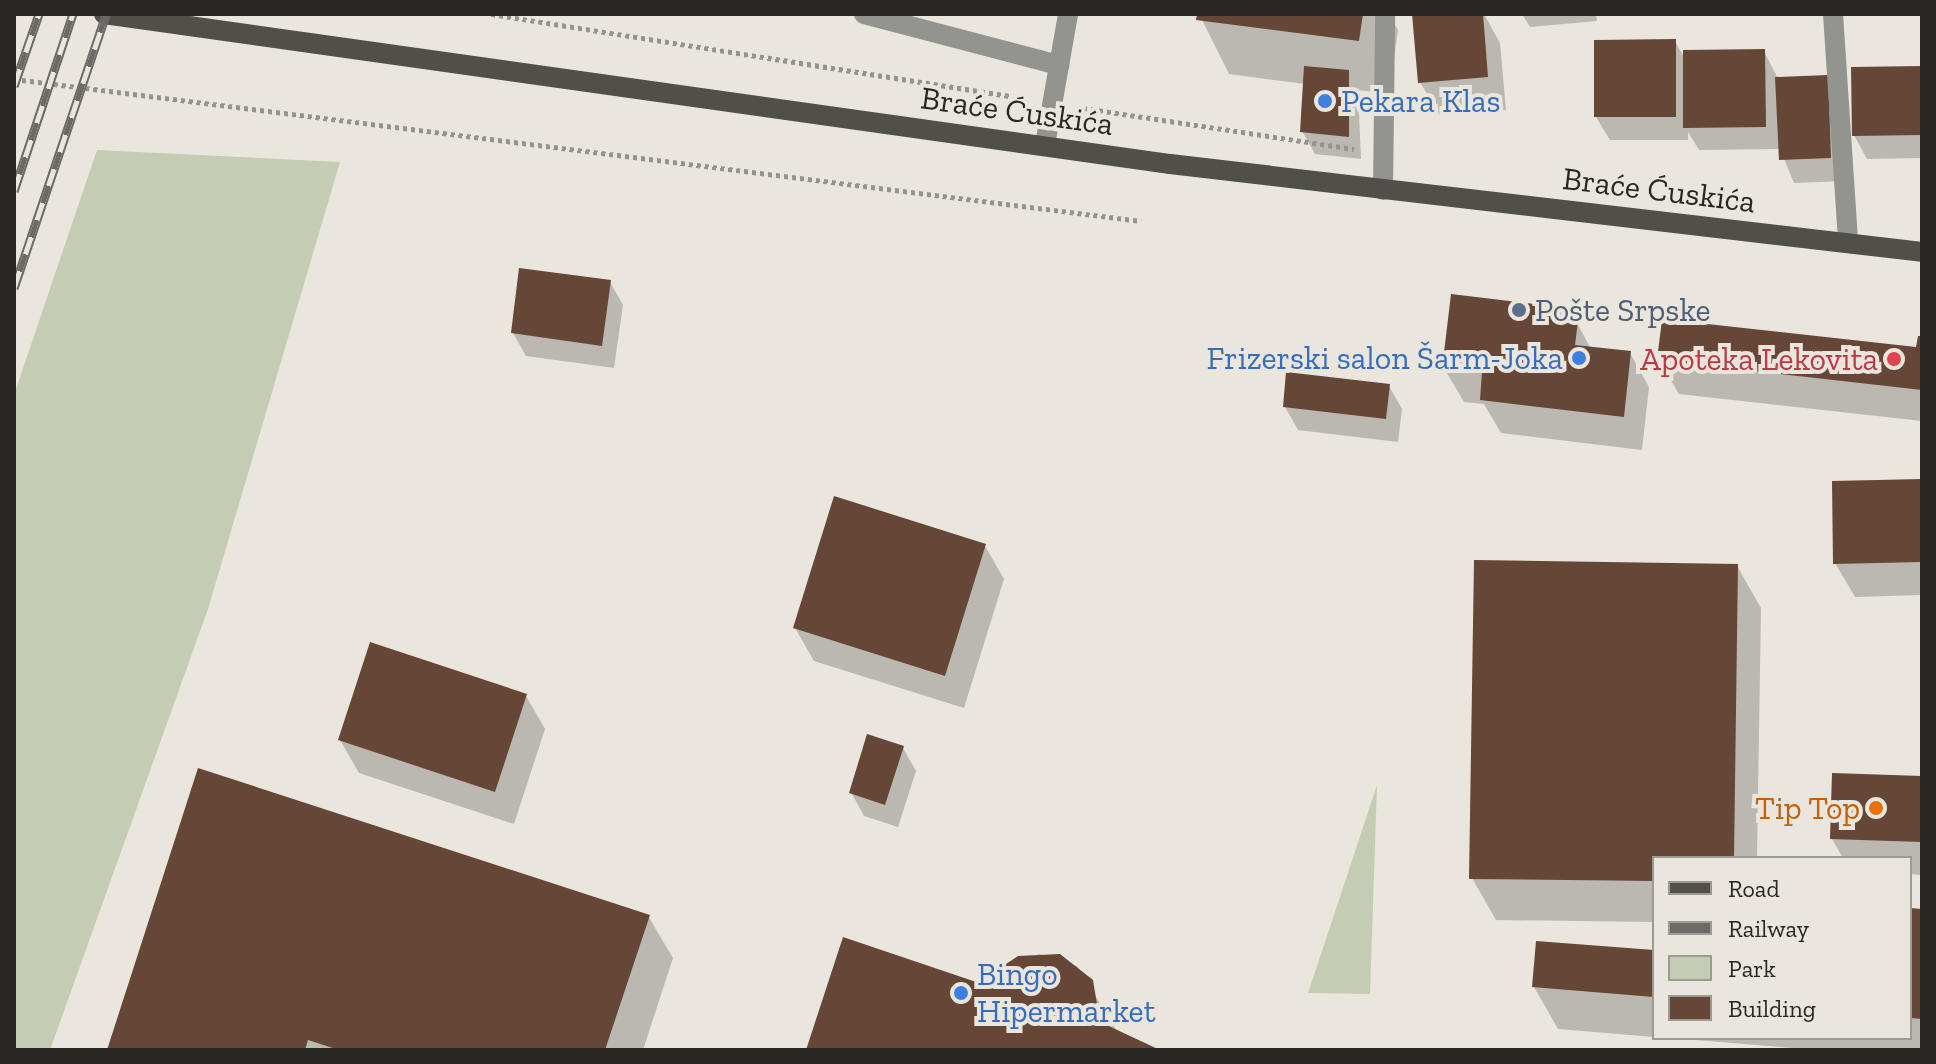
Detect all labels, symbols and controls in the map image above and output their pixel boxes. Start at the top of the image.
street label: Braće Ćuskića [918,79,1116,143]
place label: Pekara Klas [1341,82,1500,120]
marker: Pekara Klas [1316,92,1334,110]
street label: Braće Ćuskića [1560,159,1758,221]
place label: Pošte Srpske [1535,291,1711,329]
marker: Pošte Srpske [1510,301,1528,319]
place label: Frizerski salon Šarm-Joka [1206,339,1563,377]
place label: Apoteka Lekovita [1640,340,1878,378]
marker: Frizerski salon Šarm-Joka [1570,349,1588,367]
marker: Apoteka Lekovita [1885,350,1903,368]
place label: Tip Top [1755,789,1860,827]
marker: Tip Top [1867,799,1885,817]
legend [1652,856,1912,1040]
text: Road [1728,874,1780,903]
text: Railway [1728,914,1809,943]
text: Park [1728,954,1776,983]
place label: Bingo Hipermarket [977,956,1156,1031]
marker: Bingo Hipermarket [952,984,970,1002]
text: Building [1728,994,1816,1023]

